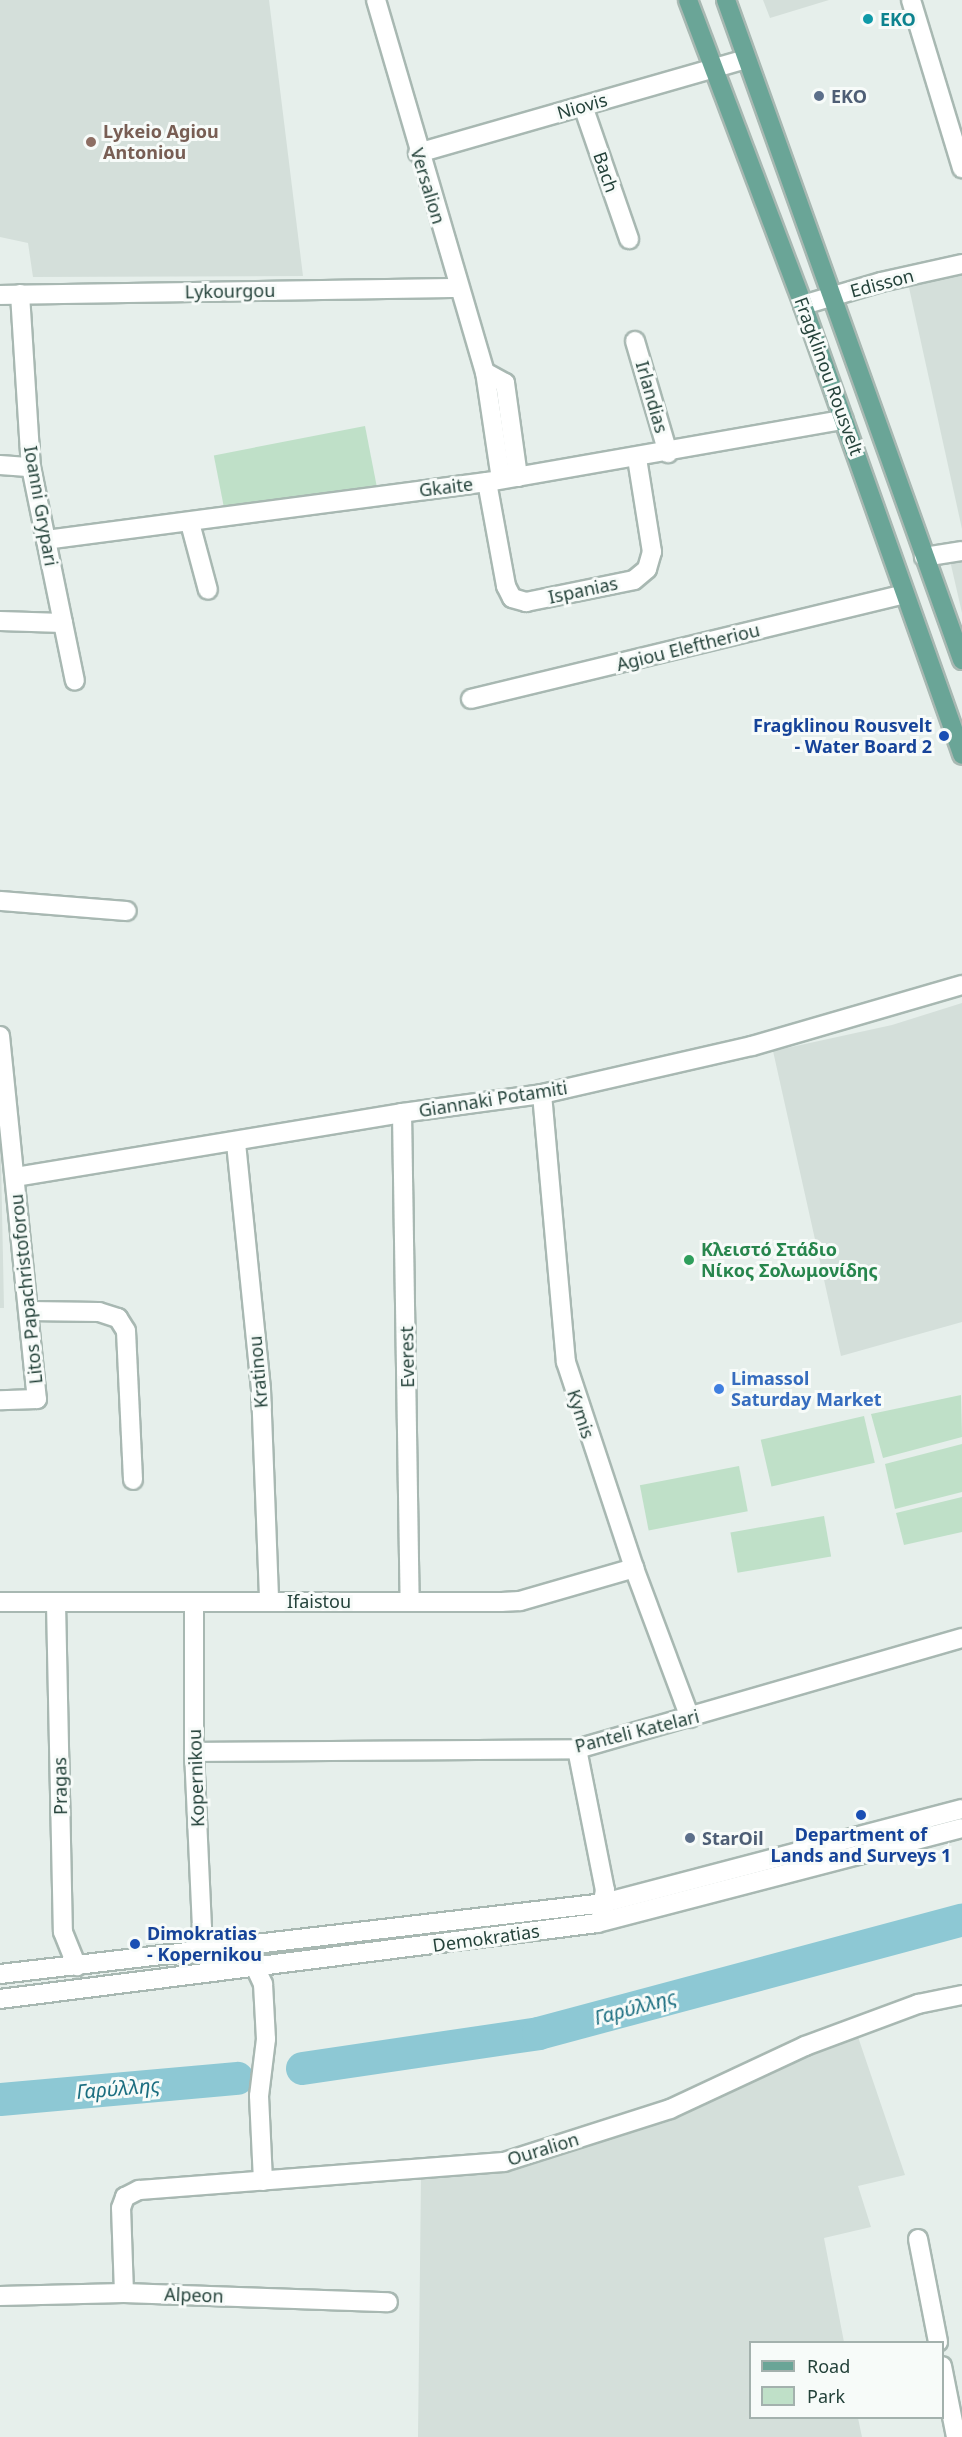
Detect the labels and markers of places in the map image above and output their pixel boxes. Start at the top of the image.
place label: ΕΚΟ [880,8,916,30]
marker: ΕΚΟ [861,12,875,26]
place label: EKO [831,85,867,107]
marker: EKO [812,89,826,103]
place label: Lykeio Agiou Antoniou [103,121,219,164]
marker: Lykeio Agiou Antoniou [84,135,98,149]
place label: Fragklinou Rousvelt - Water Board 2 [753,715,932,758]
marker: Fragklinou Rousvelt - Water Board 2 [937,729,951,743]
place label: Κλειστό Στάδιο Νίκος Σολωμονίδης [701,1239,878,1282]
marker: Κλειστό Στάδιο Νίκος Σολωμονίδης [682,1253,696,1267]
place label: Limassol Saturday Market [731,1368,882,1410]
marker: Limassol Saturday Market [712,1382,726,1396]
marker: Department of Lands and Surveys 1 [854,1808,868,1822]
place label: Department of Lands and Surveys 1 [771,1824,951,1866]
place label: StarOil [702,1827,764,1849]
marker: StarOil [683,1831,697,1845]
place label: Dimokratias - Kopernikou [147,1923,262,1966]
marker: Dimokratias - Kopernikou [128,1937,142,1951]

